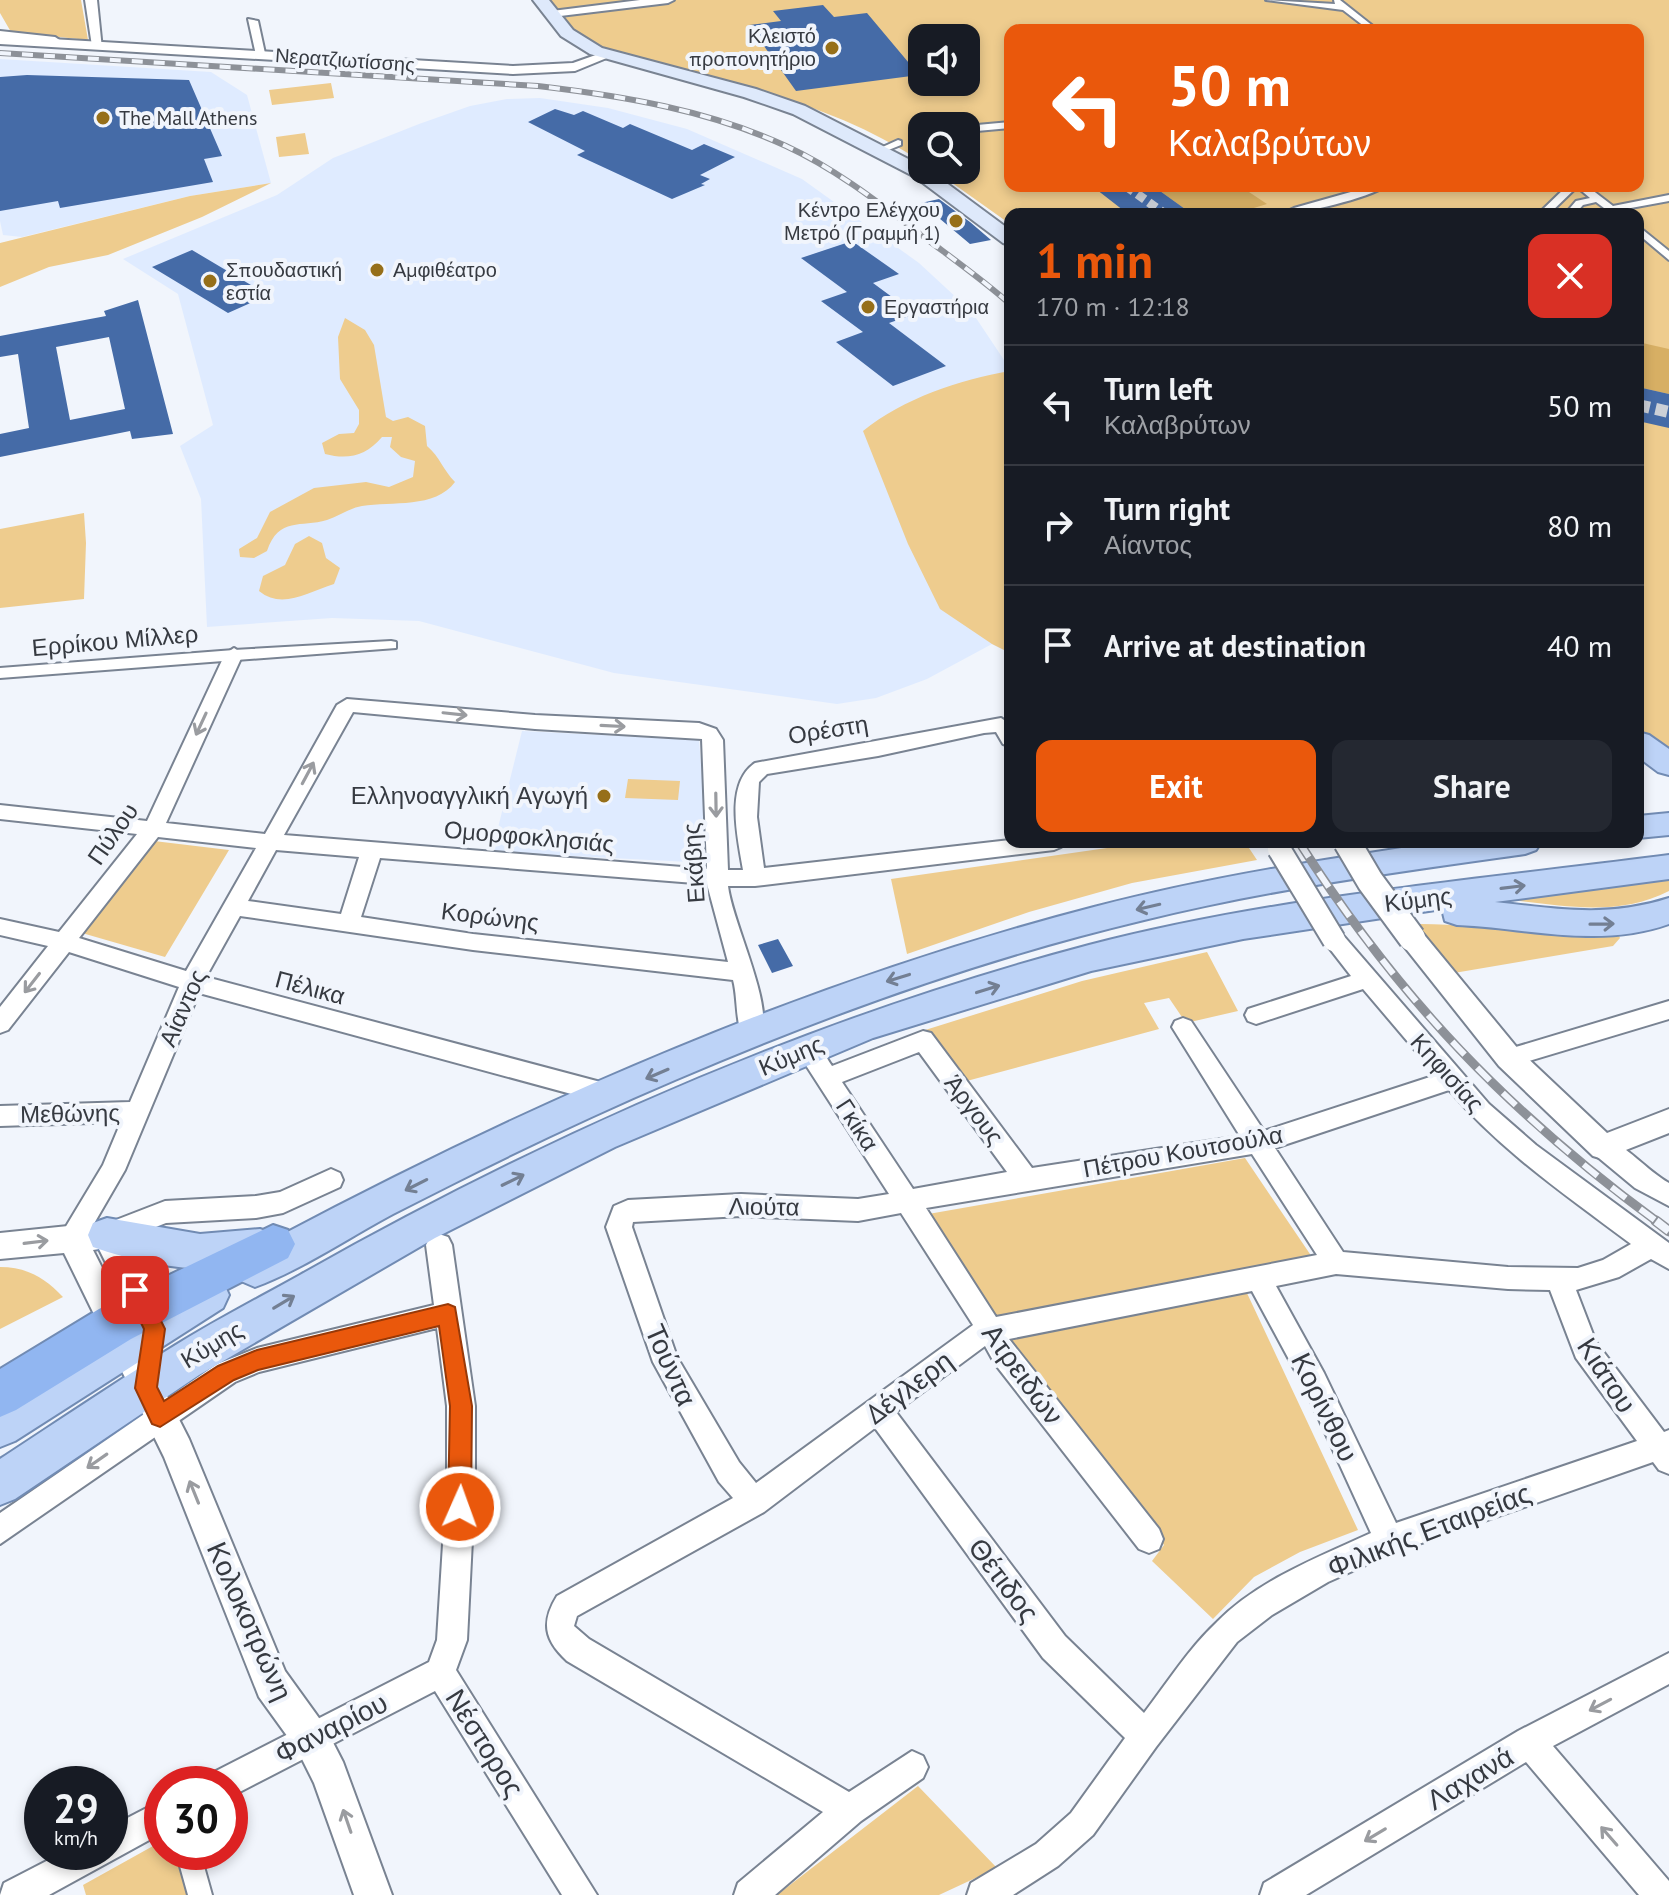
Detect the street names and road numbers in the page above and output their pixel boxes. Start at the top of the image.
street label: Νερατζιωτίσσης [274,42,416,78]
street label: Ερρίκου Μίλλερ [30,618,199,663]
street label: Ορέστη [786,708,870,751]
street label: Πύλου [80,797,145,871]
street label: Ομορφοκλησιάς [443,814,615,859]
street label: Εκάβης [675,822,712,904]
street label: Κύμης [1383,880,1453,919]
street label: Κορώνης [439,895,541,938]
street label: Πέλικα [272,963,349,1012]
street label: Αίαντος [152,964,213,1051]
street label: Κηφισίας [1404,1027,1491,1119]
street label: Κύμης [754,1028,828,1083]
street label: Άργους [938,1069,1011,1151]
street label: Γκίκα [829,1093,886,1157]
street label: Μεθώνης [20,1097,120,1130]
street label: Πέτρου Κουτσούλα [1081,1119,1285,1184]
street label: Λιούτα [728,1190,800,1223]
street label: Κύμης [175,1314,249,1375]
street label: Ατρειδών [974,1316,1072,1431]
street label: Τούντα [637,1318,706,1411]
street label: Κιάτου [1569,1330,1645,1419]
street label: Δέγλερη [857,1342,960,1432]
street label: Κορίνθου [1283,1346,1368,1467]
street label: Φιλικής Εταιρείας [1322,1474,1536,1585]
street label: Θέτιδος [961,1530,1048,1629]
street label: Κολοκοτρώνη [199,1536,302,1706]
street label: Νέστορος [438,1682,533,1804]
street label: Φαναρίου [268,1683,393,1772]
street label: Λαχανά [1419,1737,1520,1818]

